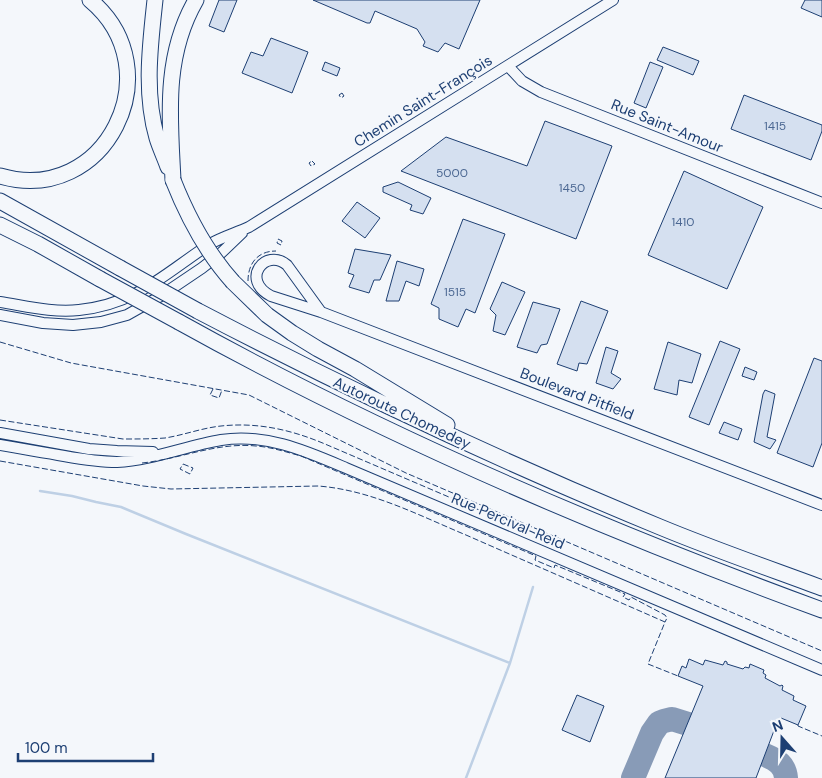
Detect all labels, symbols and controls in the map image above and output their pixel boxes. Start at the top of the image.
street label: Chemin Saint-François [350,50,496,152]
street label: Rue Saint-Amour [608,94,726,158]
house number: 1415 [764,118,786,134]
house number: 5000 [436,165,468,181]
house number: 1450 [559,180,585,196]
house number: 1410 [672,214,694,230]
house number: 1515 [444,284,466,300]
street label: Boulevard Pitfield [517,363,637,425]
street label: Autoroute Chomedey [330,372,475,454]
street label: Rue Percival-Reid [448,488,568,554]
north arrow [757,713,807,763]
text: N [770,716,785,736]
scale bar [18,730,152,762]
text: 100 m [25,738,68,758]

